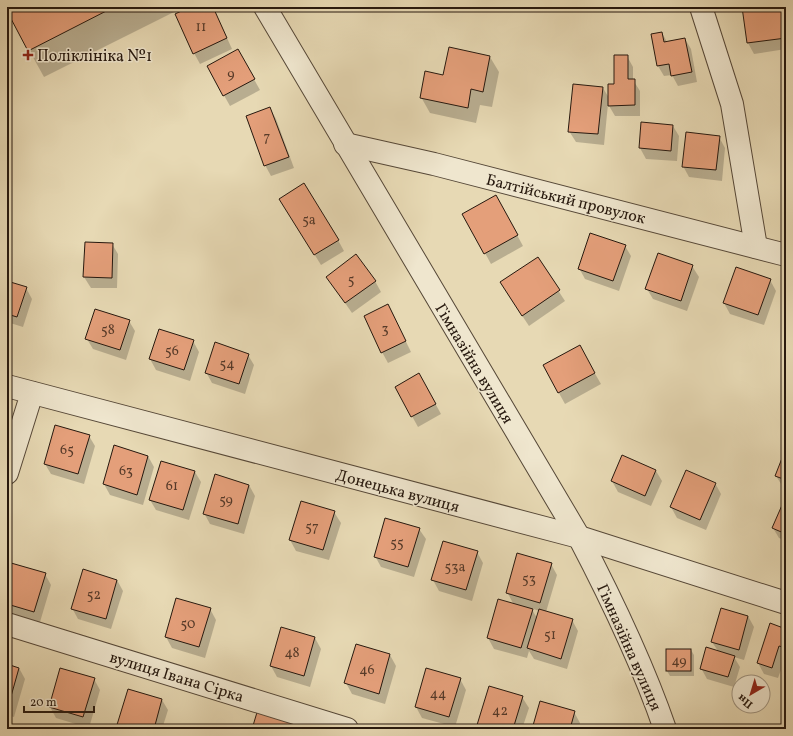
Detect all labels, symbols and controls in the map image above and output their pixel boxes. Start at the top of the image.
house number: 11 [196,18,206,37]
place label: Поліклініка №1 [37,46,152,68]
marker: Поліклініка №1 [22,49,34,61]
house number: 9 [227,65,235,84]
house number: 7 [264,128,271,147]
street label: Балтійський провулок [483,169,648,231]
house number: 5а [302,211,316,230]
house number: 5 [348,271,354,290]
street label: Гімназійна вулиця [429,300,518,428]
house number: 3 [381,320,389,339]
house number: 58 [101,321,115,340]
house number: 56 [165,342,179,361]
house number: 54 [219,355,235,374]
house number: 65 [60,441,74,460]
house number: 63 [119,462,133,481]
street label: Донецька вулиця [333,465,462,519]
house number: 61 [166,477,178,496]
house number: 59 [219,491,233,510]
house number: 57 [305,518,319,537]
house number: 55 [390,534,404,553]
house number: 53а [445,558,465,577]
house number: 53 [522,570,536,589]
street label: Гімназійна вулиця [590,581,666,715]
house number: 52 [87,586,101,605]
house number: 50 [181,615,195,634]
house number: 51 [544,626,556,645]
house number: 48 [284,644,300,663]
street label: вулиця Івана Сірка [107,647,246,709]
house number: 49 [671,652,687,671]
house number: 46 [359,661,375,680]
north arrow [731,674,771,714]
house number: 44 [430,685,446,704]
scale bar [24,688,94,714]
text: Пн [735,690,757,711]
text: 20 m [30,695,57,711]
house number: 42 [492,702,508,721]

